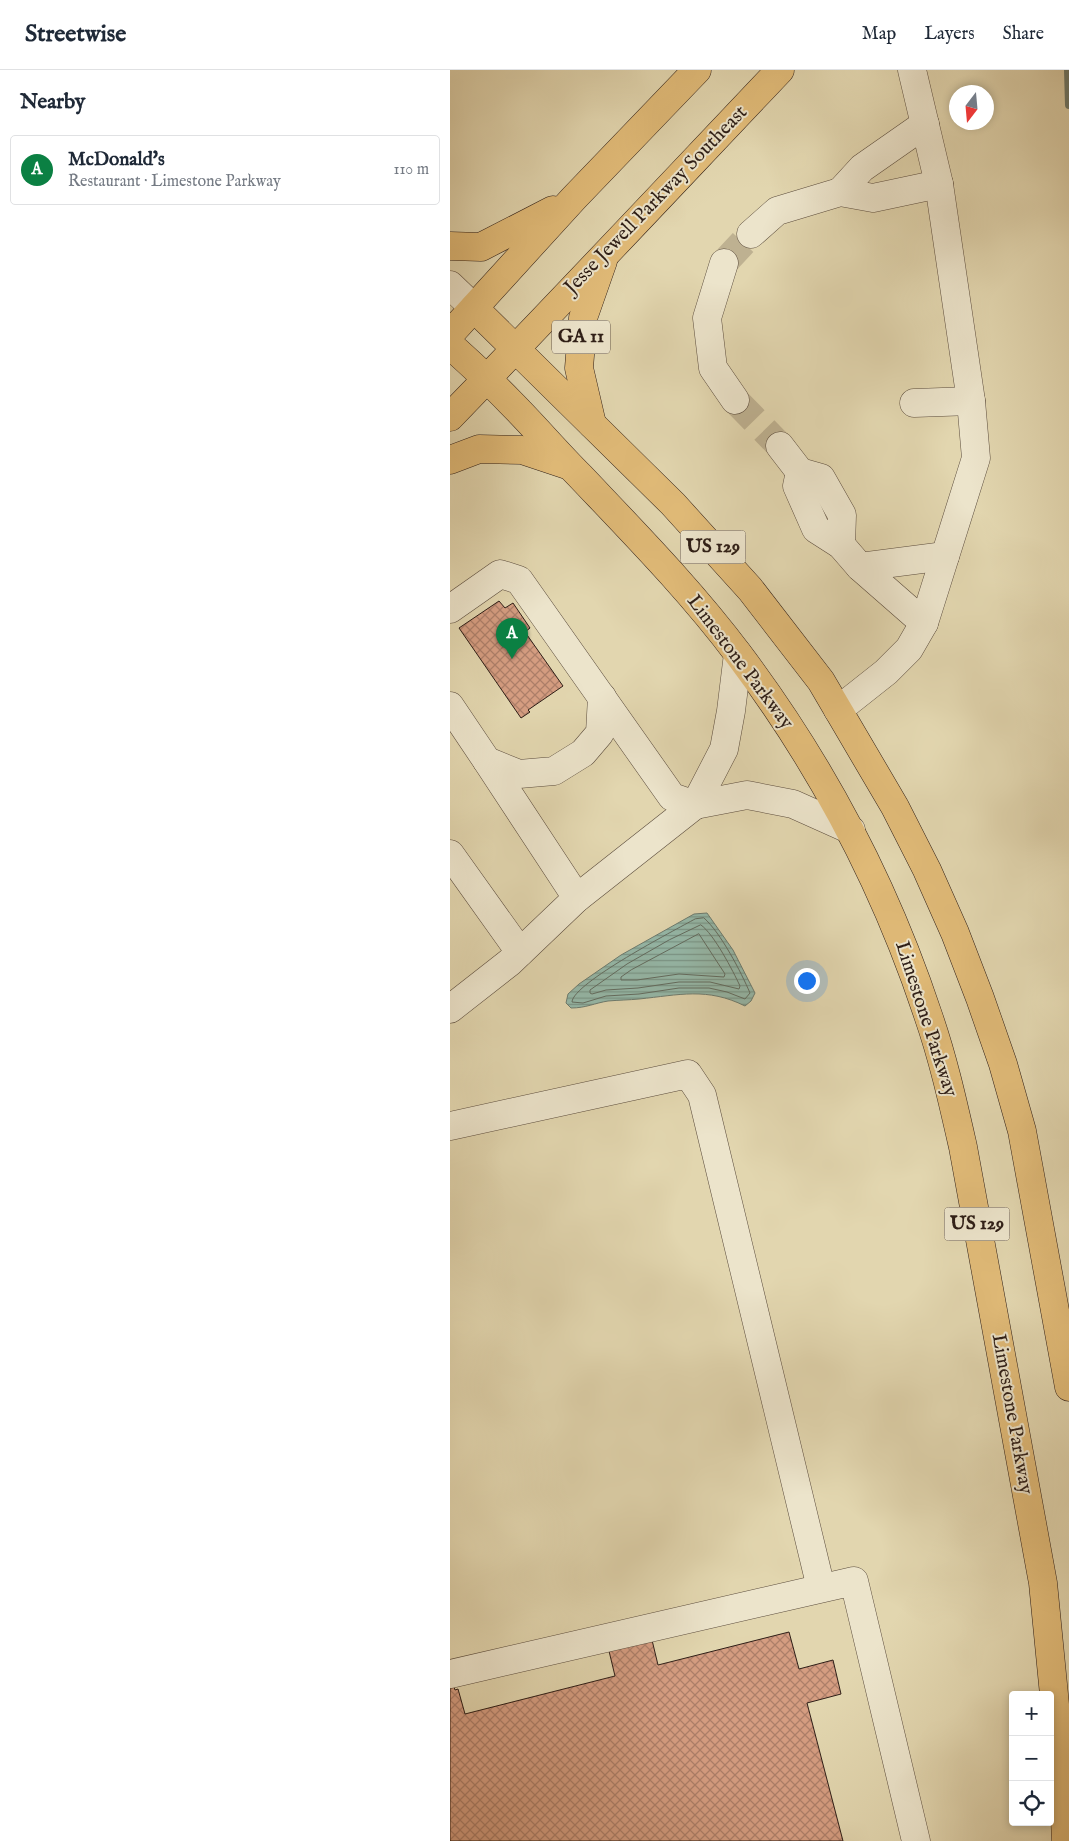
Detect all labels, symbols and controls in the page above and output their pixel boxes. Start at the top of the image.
text: Streetwise [25,19,126,50]
text: Map [862,23,896,46]
text: Layers [924,23,975,46]
text: Share [1003,23,1044,46]
north arrow [949,85,994,130]
text: Nearby [20,89,85,116]
street label: Jesse Jewell Parkway Southeast [558,100,753,301]
text: McDonald's [68,148,165,172]
text: A [32,160,42,180]
text: 110 m [393,160,429,180]
text: Restaurant · Limestone Parkway [68,172,281,192]
road number: GA 11 [552,320,610,354]
road number: US 129 [680,531,746,564]
street label: Limestone Parkway [681,590,799,734]
pin: A [496,618,528,659]
street label: Limestone Parkway [889,938,963,1100]
your location [794,968,820,994]
road number: US 129 [944,1208,1010,1240]
street label: Limestone Parkway [986,1332,1038,1496]
map controls [1009,1691,1054,1826]
button: + [1009,1691,1054,1736]
button: − [1009,1736,1054,1781]
button: locate [1009,1781,1054,1826]

